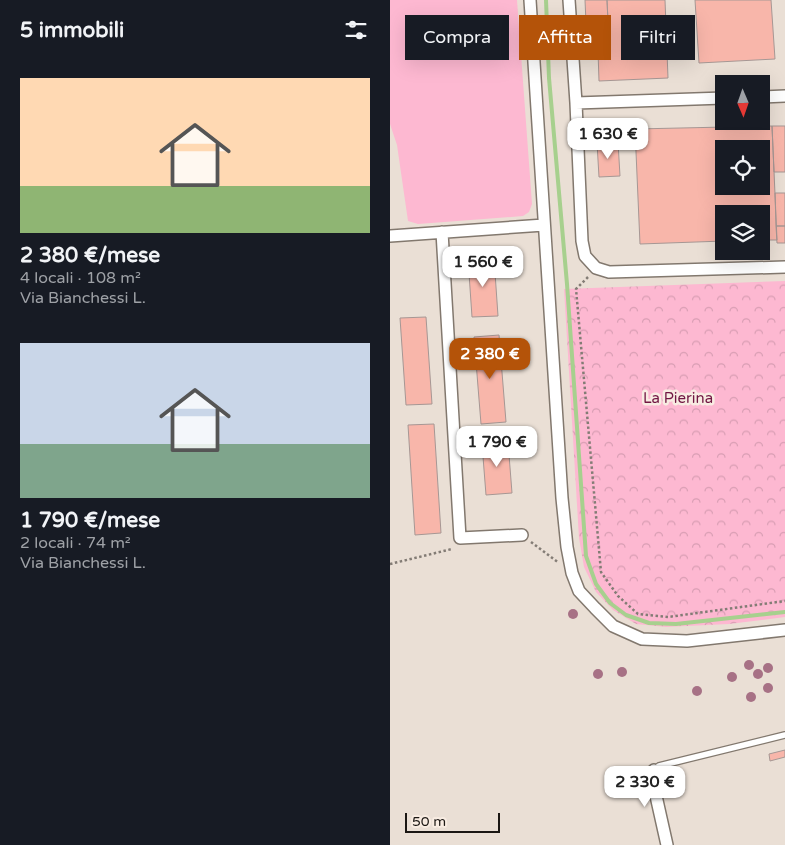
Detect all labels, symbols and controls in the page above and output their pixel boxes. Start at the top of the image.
chip: Compra [405,15,509,60]
chip: Affitta [519,15,611,60]
chip: Filtri [621,15,695,60]
icon: filters [342,16,370,44]
text: 5 immobili [20,18,124,43]
north arrow [715,75,770,130]
map controls [715,75,770,260]
icon: home [150,110,240,200]
pin: 1 630 € [562,118,654,160]
text: 1 630 € [578,124,638,144]
button: locate [715,140,770,195]
button: layers [715,205,770,260]
text: 2 380 €/mese [20,243,160,268]
pin: 1 560 € [437,246,529,288]
text: 1 560 € [453,252,513,272]
text: 4 locali · 108 m² [20,268,141,288]
text: Via Bianchessi L. [20,288,146,308]
pin: 2 380 € [444,338,536,380]
text: 2 380 € [460,344,520,364]
icon: home [150,375,240,465]
park label: La Pierina [643,389,713,407]
pin: 1 790 € [451,426,543,468]
text: 1 790 € [467,432,527,452]
text: 1 790 €/mese [20,508,160,533]
text: 2 locali · 74 m² [20,533,131,553]
text: Via Bianchessi L. [20,553,146,573]
pin: 2 330 € [599,766,691,808]
text: 2 330 € [615,772,675,792]
scale bar [405,810,500,833]
text: 50 m [412,813,446,830]

